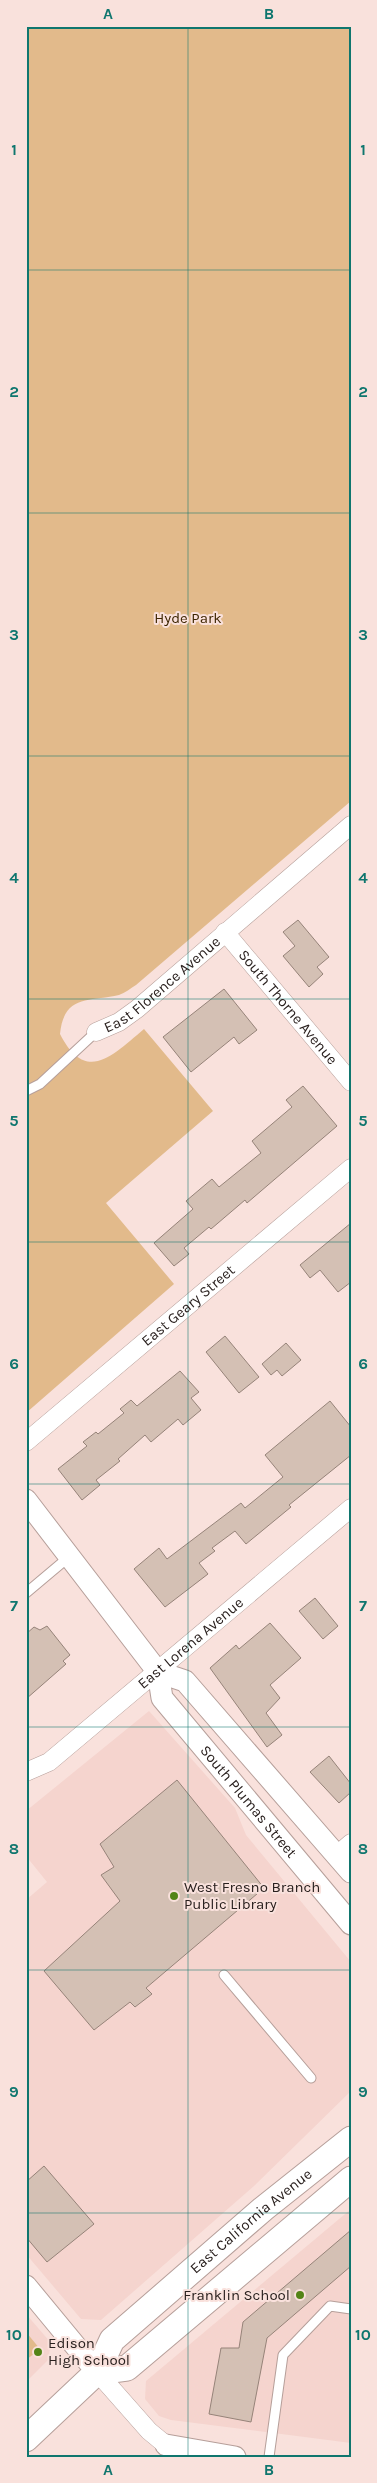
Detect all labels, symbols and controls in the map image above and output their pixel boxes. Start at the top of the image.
text: A [103,4,113,23]
text: B [264,4,274,23]
text: 1 [11,140,17,159]
text: 1 [360,140,366,159]
text: 2 [9,382,19,401]
text: 2 [358,382,368,401]
park label: Hyde Park [154,609,222,627]
text: 3 [9,625,19,644]
text: 3 [358,625,368,644]
text: 4 [9,868,19,887]
text: 4 [358,868,368,887]
street label: East Florence Avenue [101,932,224,1036]
street label: South Thorne Avenue [235,946,341,1068]
text: 5 [9,1111,19,1130]
text: 5 [358,1111,368,1130]
street label: East Geary Street [138,1261,239,1350]
text: 6 [9,1354,19,1373]
text: 6 [358,1354,368,1373]
street label: East Lorena Avenue [134,1593,247,1692]
text: 7 [10,1596,18,1615]
text: 7 [359,1596,367,1615]
street label: South Plumas Street [196,1742,301,1862]
text: 8 [9,1839,19,1858]
text: 8 [358,1839,368,1858]
place label: West Fresno Branch Public Library [184,1878,320,1913]
marker: West Fresno Branch Public Library [168,1890,180,1902]
text: 9 [9,2082,19,2101]
text: 9 [358,2082,368,2101]
street label: East California Avenue [186,2165,315,2277]
place label: Franklin School [183,2286,290,2304]
marker: Franklin School [294,2289,306,2301]
text: 10 [6,2325,22,2344]
text: 10 [355,2325,371,2344]
place label: Edison High School [48,2334,130,2369]
marker: Edison High School [32,2346,44,2358]
text: A [103,2460,113,2479]
text: B [264,2460,274,2479]

